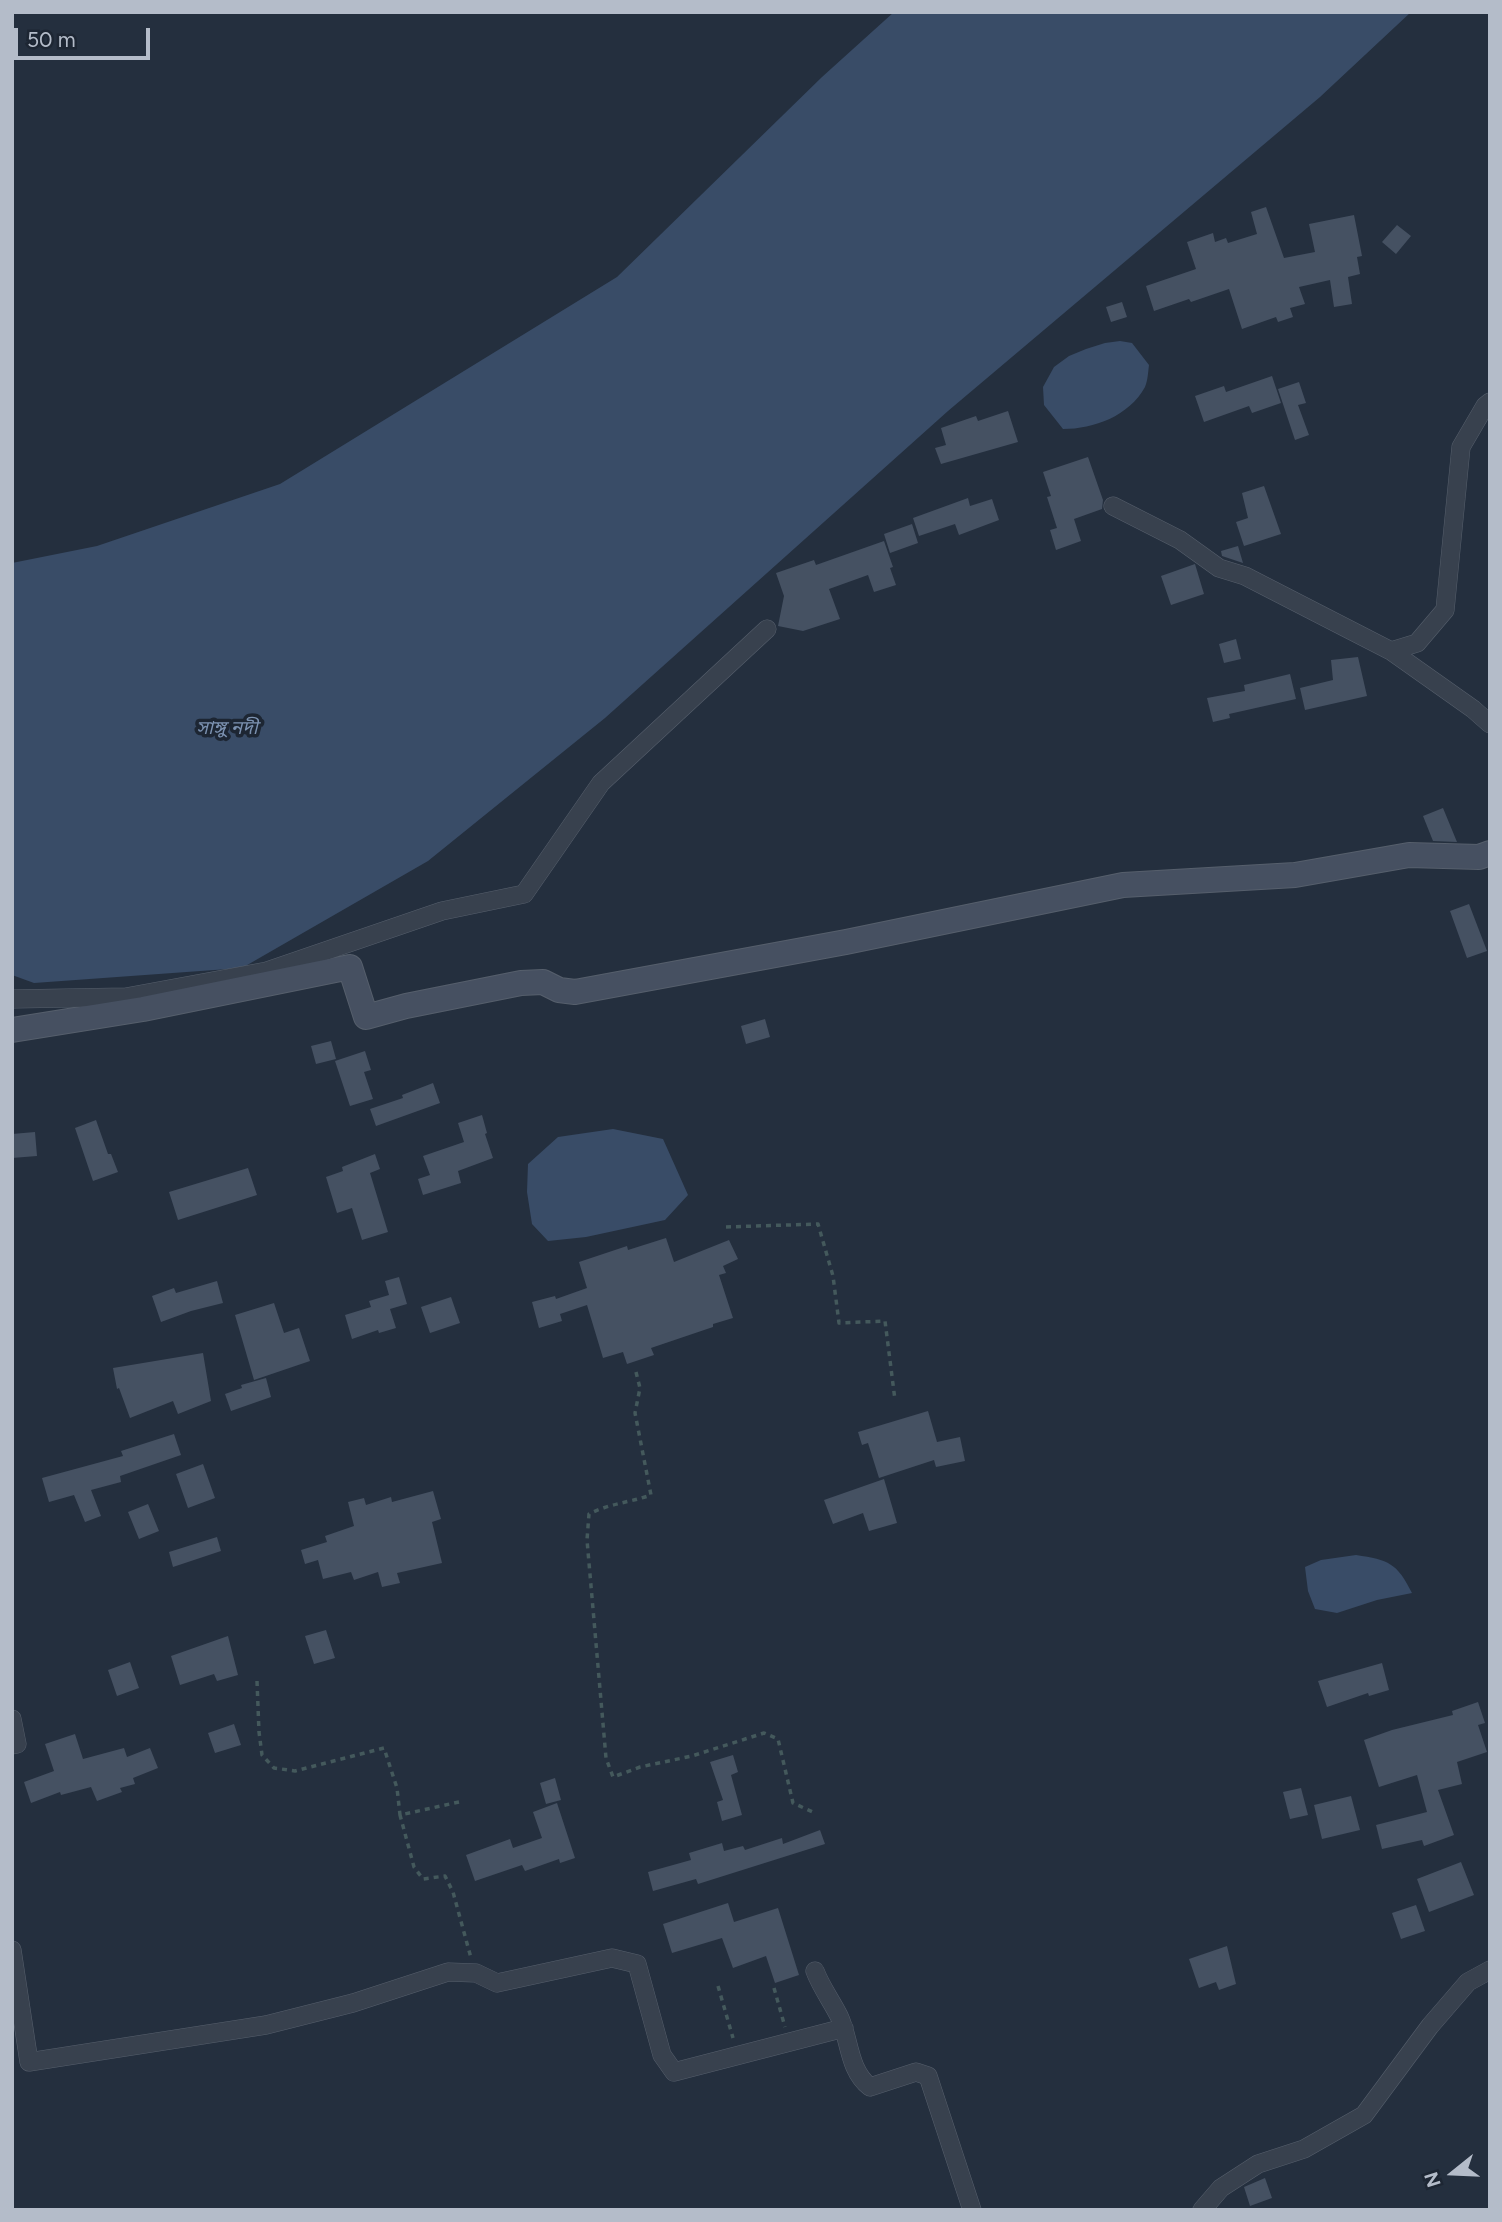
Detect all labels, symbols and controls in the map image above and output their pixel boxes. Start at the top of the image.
scale bar [18,14,154,58]
text: 50 m [27,27,76,52]
water label: সাঙ্গু নদী [196,717,258,739]
north arrow [1418,2138,1488,2208]
text: N [1419,2169,1446,2190]

